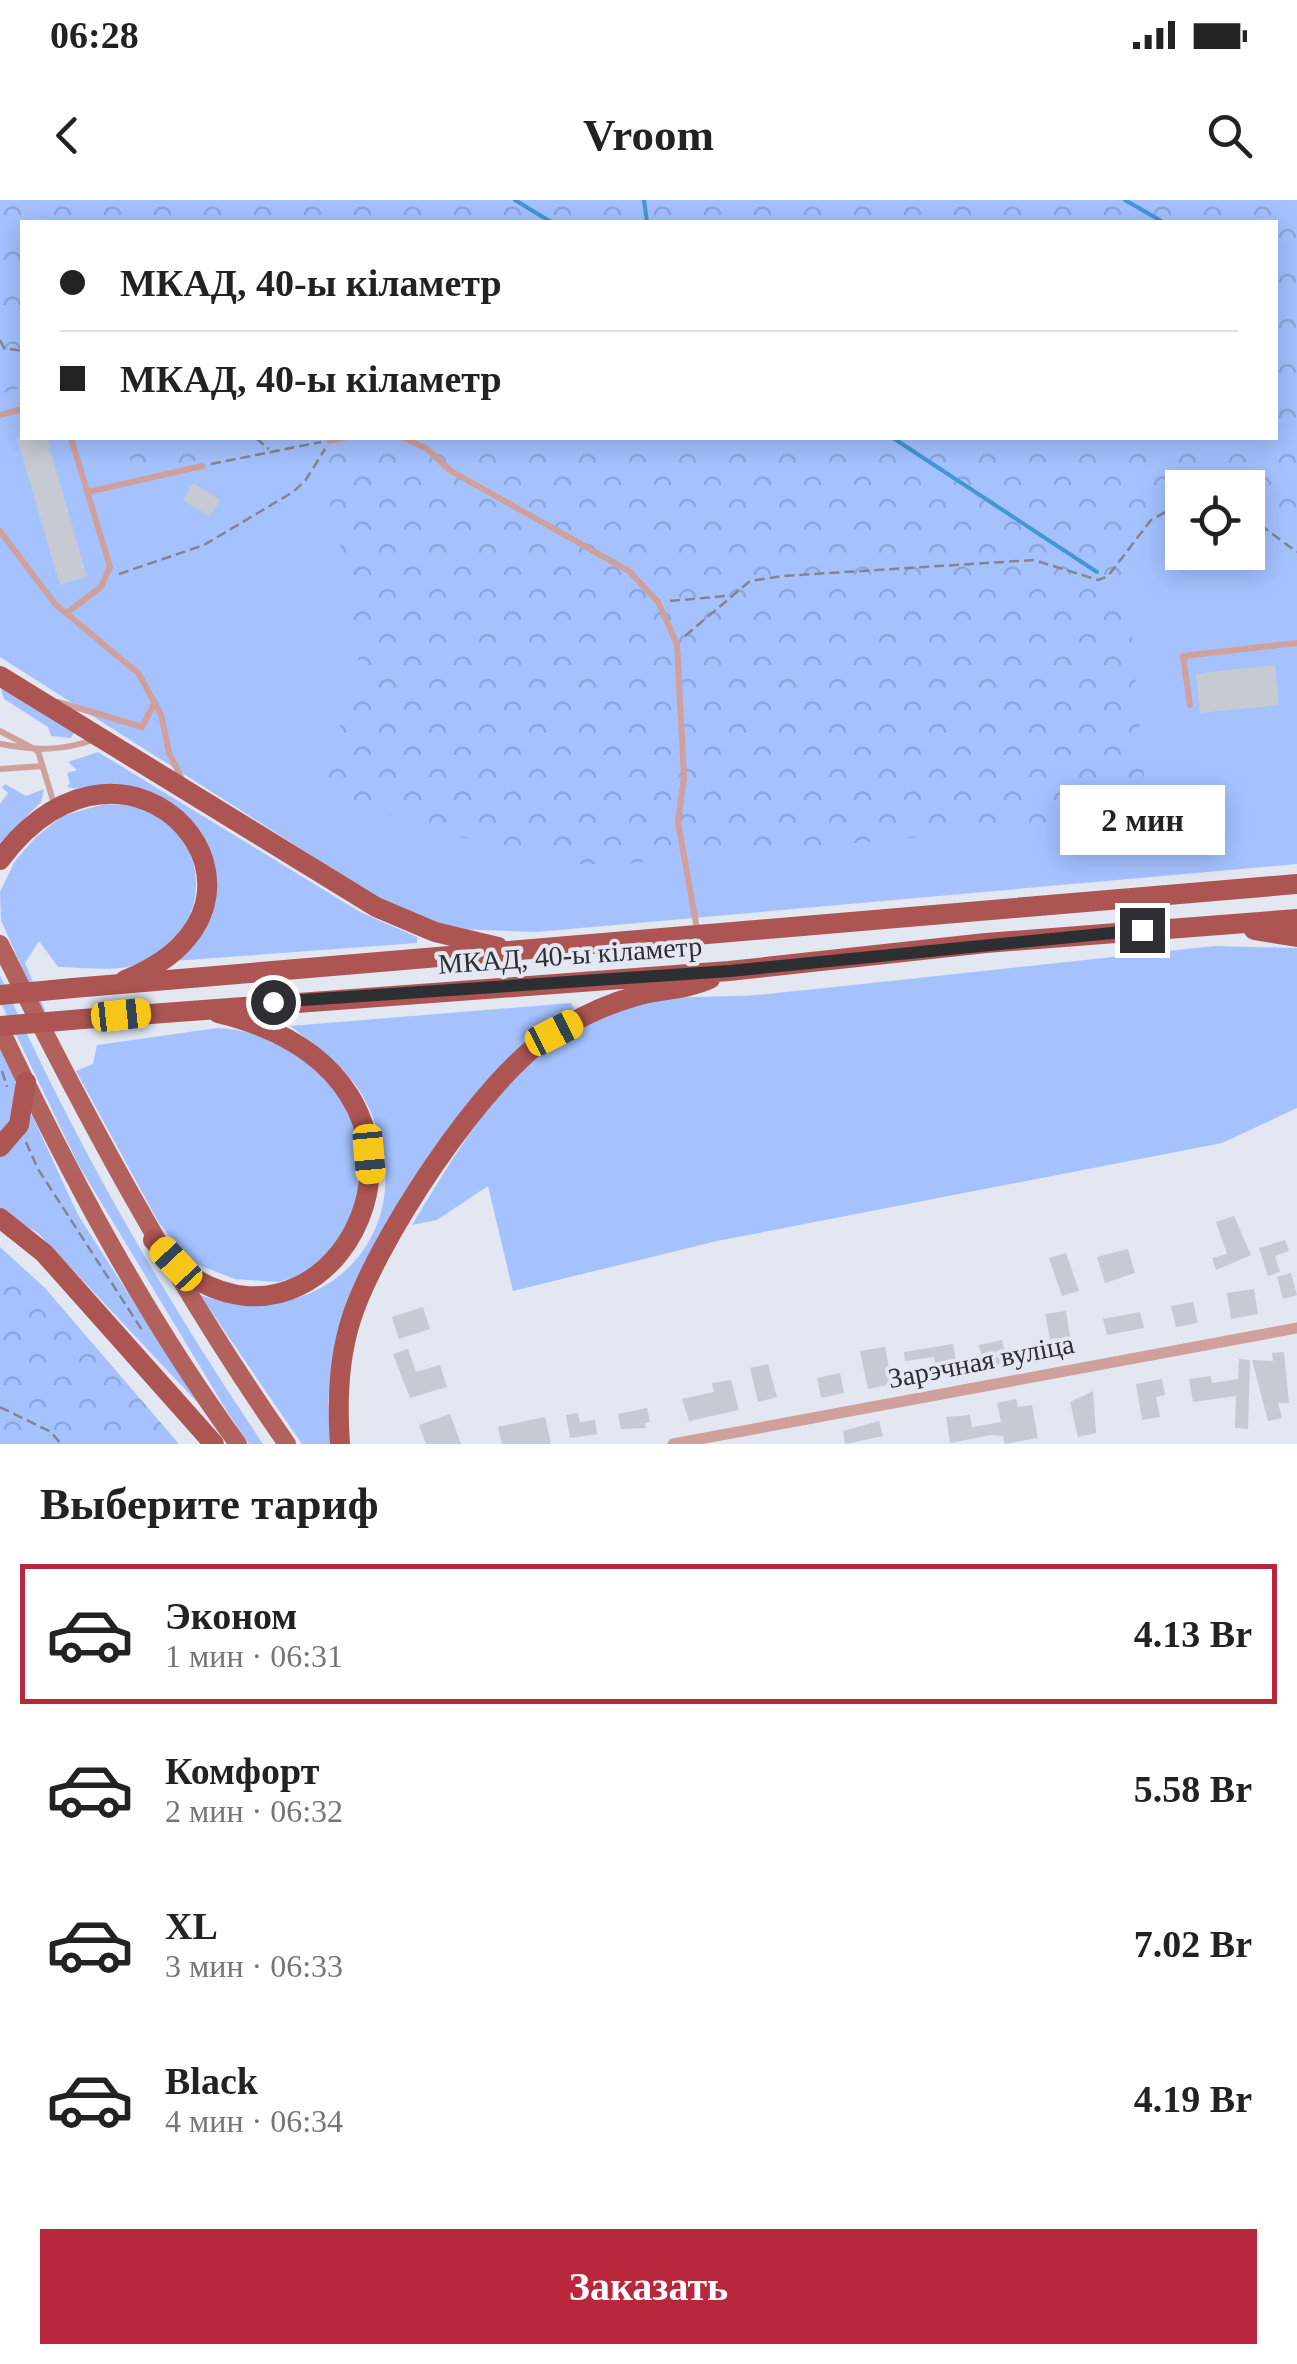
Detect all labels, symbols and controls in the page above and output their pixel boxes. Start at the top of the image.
text: 06:28 [50,14,139,56]
icon: back [40,108,95,163]
icon: search [1202,108,1257,163]
text: Vroom [583,110,714,160]
text: МКАД, 40-ы кіламетр [120,262,502,304]
text: МКАД, 40-ы кіламетр [120,358,502,400]
map controls [1165,470,1265,570]
button: locate [1165,470,1265,570]
callout: 2 мин [1060,785,1224,855]
text: 2 мин [1101,802,1184,838]
route end [1120,908,1165,953]
street label: МКАД, 40-ы кіламетр [437,930,703,980]
route start [251,980,296,1025]
car [90,997,152,1033]
car [520,1006,588,1060]
car [351,1123,387,1185]
car [145,1232,207,1296]
street label: Зарэчная вуліца [885,1328,1077,1394]
text: Выберите тариф [40,1479,379,1529]
icon: car [45,1589,135,1679]
text: Эконом [165,1595,297,1637]
text: 4.13 Br [1134,1613,1252,1655]
text: 1 мин · 06:31 [165,1638,343,1674]
icon: car [45,1744,135,1834]
text: Комфорт [165,1750,319,1792]
text: 5.58 Br [1134,1768,1252,1810]
text: 2 мин · 06:32 [165,1793,343,1829]
icon: car [45,1899,135,1989]
text: XL [165,1905,218,1947]
text: 7.02 Br [1134,1923,1252,1965]
text: 3 мин · 06:33 [165,1948,343,1984]
icon: car [45,2054,135,2144]
text: Black [165,2060,258,2102]
text: 4.19 Br [1134,2078,1252,2120]
text: 4 мин · 06:34 [165,2103,343,2139]
button: Заказать [40,2229,1257,2344]

